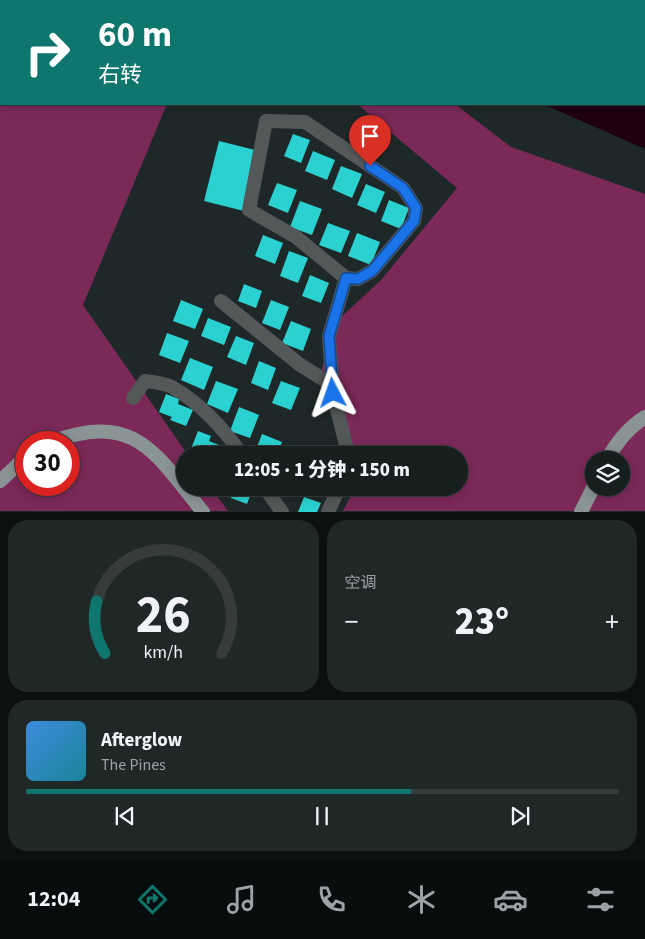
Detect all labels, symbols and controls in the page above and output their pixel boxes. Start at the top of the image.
text: 60 m [98,10,172,60]
icon: right [15,20,80,85]
text: 右转 [98,59,142,91]
pin [349,115,391,166]
icon: arrive [356,122,384,150]
position arrow [306,366,358,418]
speed limit sign: 30 [15,431,80,496]
map controls [585,451,630,496]
button: layers [585,451,630,496]
text: 12:05 · 1 分钟 · 150 m [234,457,410,484]
text: 空调 [345,572,377,594]
text: 26 [136,579,191,653]
text: 23° [454,595,509,649]
text: − [345,602,358,642]
text: + [605,602,619,642]
text: km/h [143,640,183,665]
text: Afterglow [101,727,182,754]
text: The Pines [101,754,166,776]
icon: previous [111,802,139,830]
icon: pause [308,802,336,830]
icon: next [506,802,534,830]
icon: directions [135,882,170,917]
icon: music [224,882,259,917]
icon: phone [314,882,349,917]
icon: climate [404,882,439,917]
icon: car [493,882,528,917]
icon: filters [583,882,618,917]
text: 12:04 [27,883,80,915]

